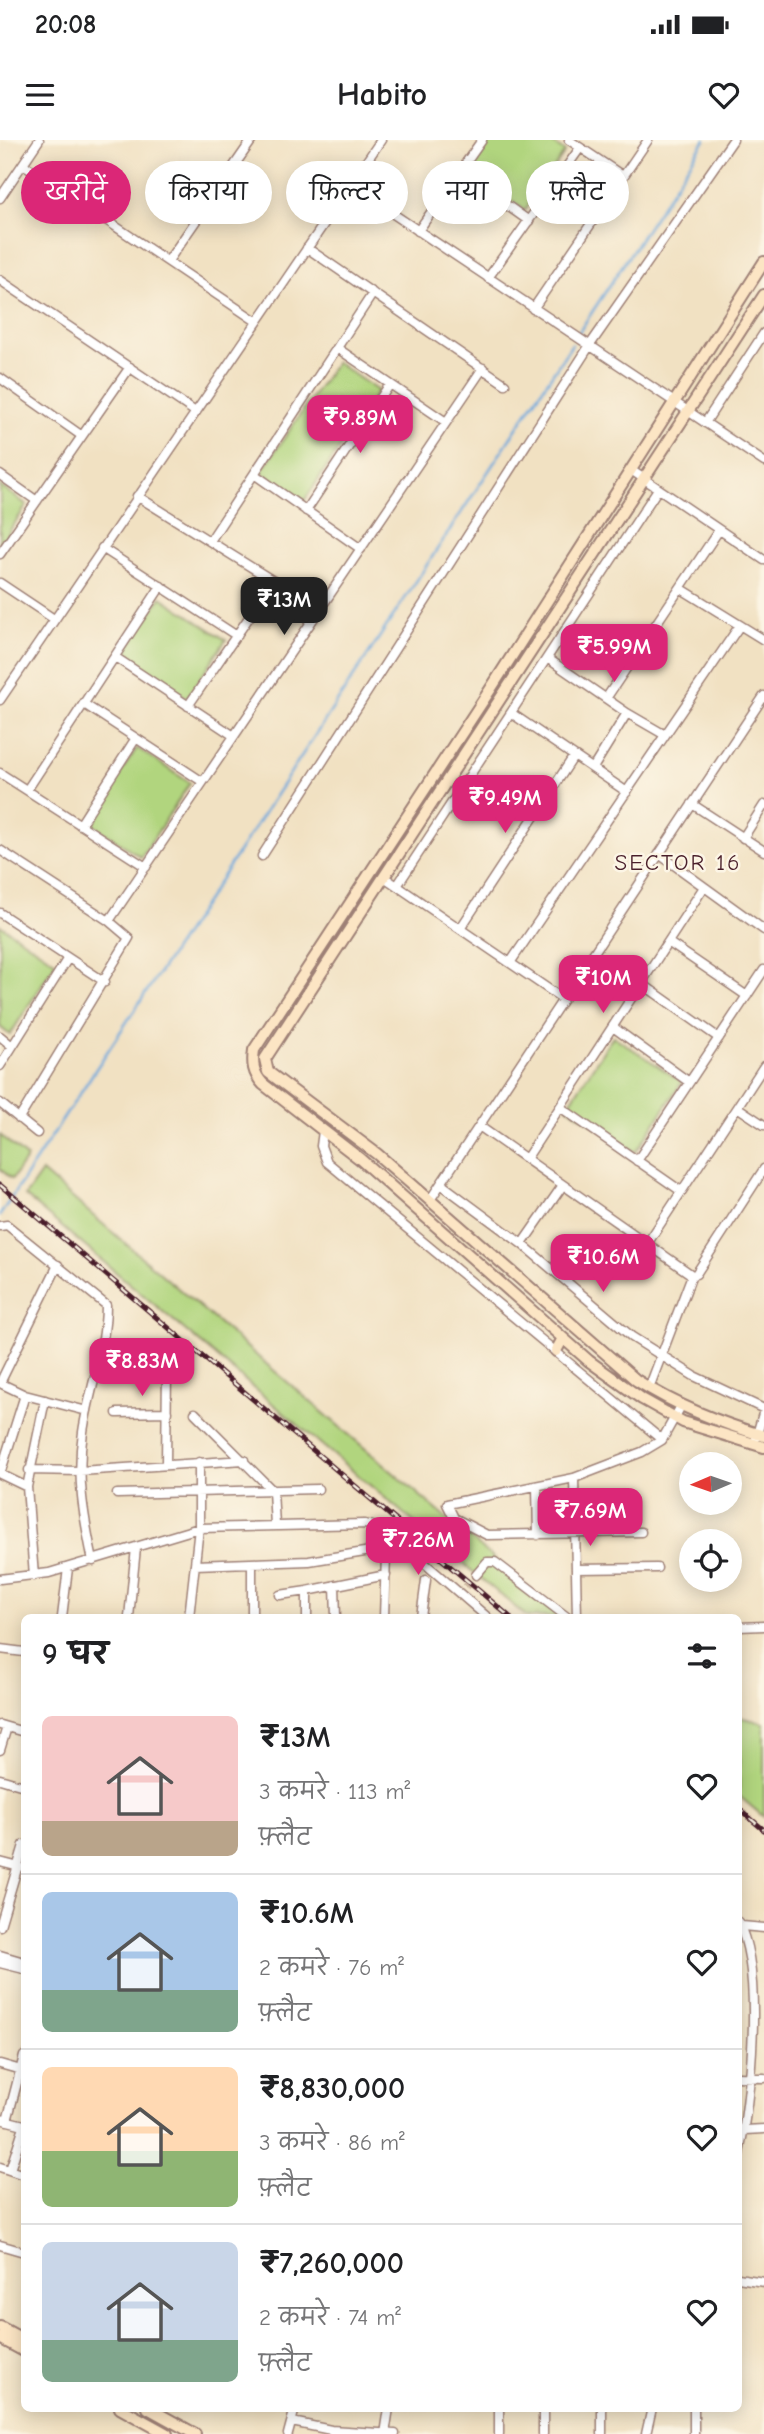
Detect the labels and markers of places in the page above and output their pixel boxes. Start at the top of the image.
pin: ₹9.89M [303,396,417,455]
pin: ₹13M [243,578,325,637]
pin: ₹5.99M [557,624,671,684]
pin: ₹9.49M [448,776,562,835]
pin: ₹10M [562,956,644,1015]
pin: ₹10.6M [546,1234,660,1294]
pin: ₹8.83M [85,1338,199,1398]
pin: ₹7.69M [533,1488,647,1548]
pin: ₹7.26M [361,1518,475,1577]

